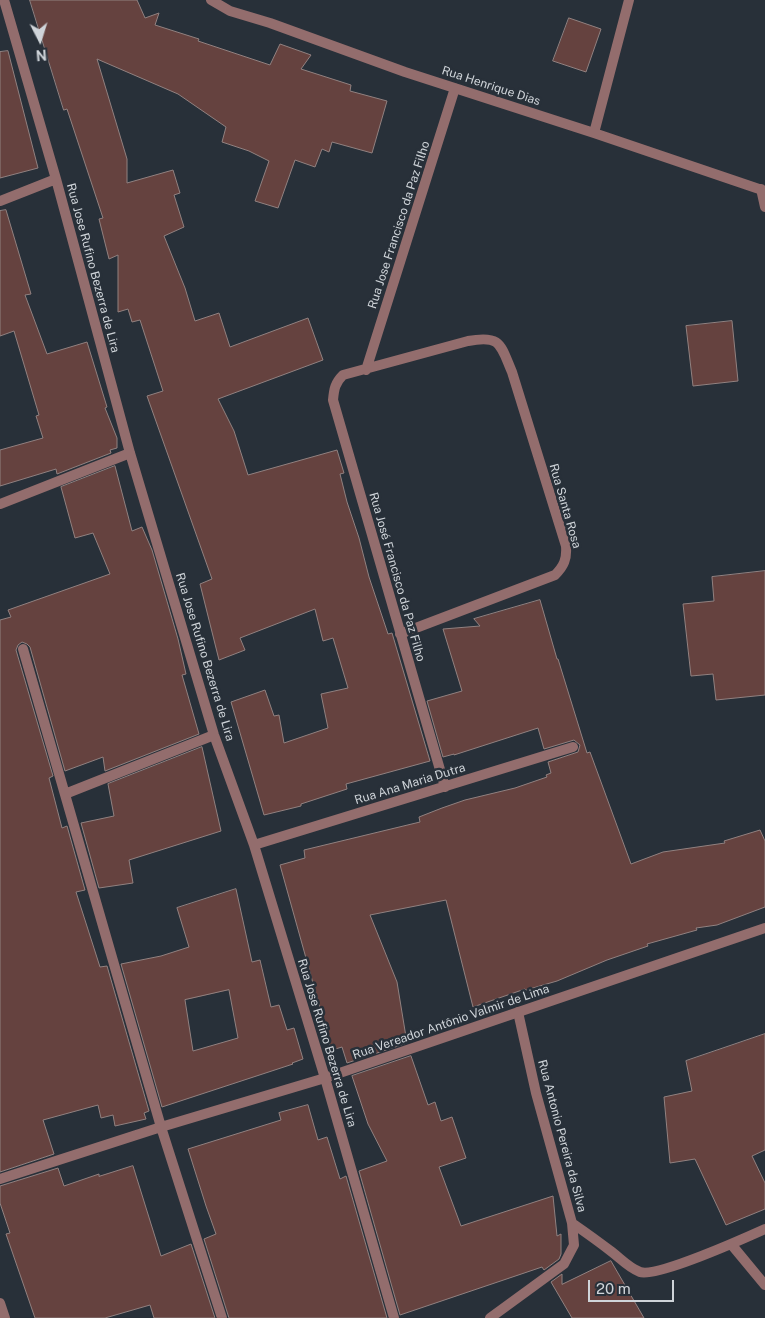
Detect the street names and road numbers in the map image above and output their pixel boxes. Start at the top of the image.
street label: Rua Henrique Dias [440,63,542,109]
street label: Rua Jose Francisco da Paz Filho [365,139,433,311]
street label: Rua Jose Rufino Bezerra de Lira [63,182,123,354]
street label: Rua Santa Rosa [546,462,584,550]
street label: Rua José Francisco da Paz Filho [366,491,428,663]
street label: Rua Jose Rufino Bezerra de Lira [173,571,237,743]
street label: Rua Ana Maria Dutra [353,760,467,808]
street label: Rua Jose Rufino Bezerra de Lira [295,957,359,1129]
street label: Rua Vereador Antônio Valmir de Lima [351,981,551,1063]
street label: Rua Antonio Pereira da Silva [535,1058,589,1214]

